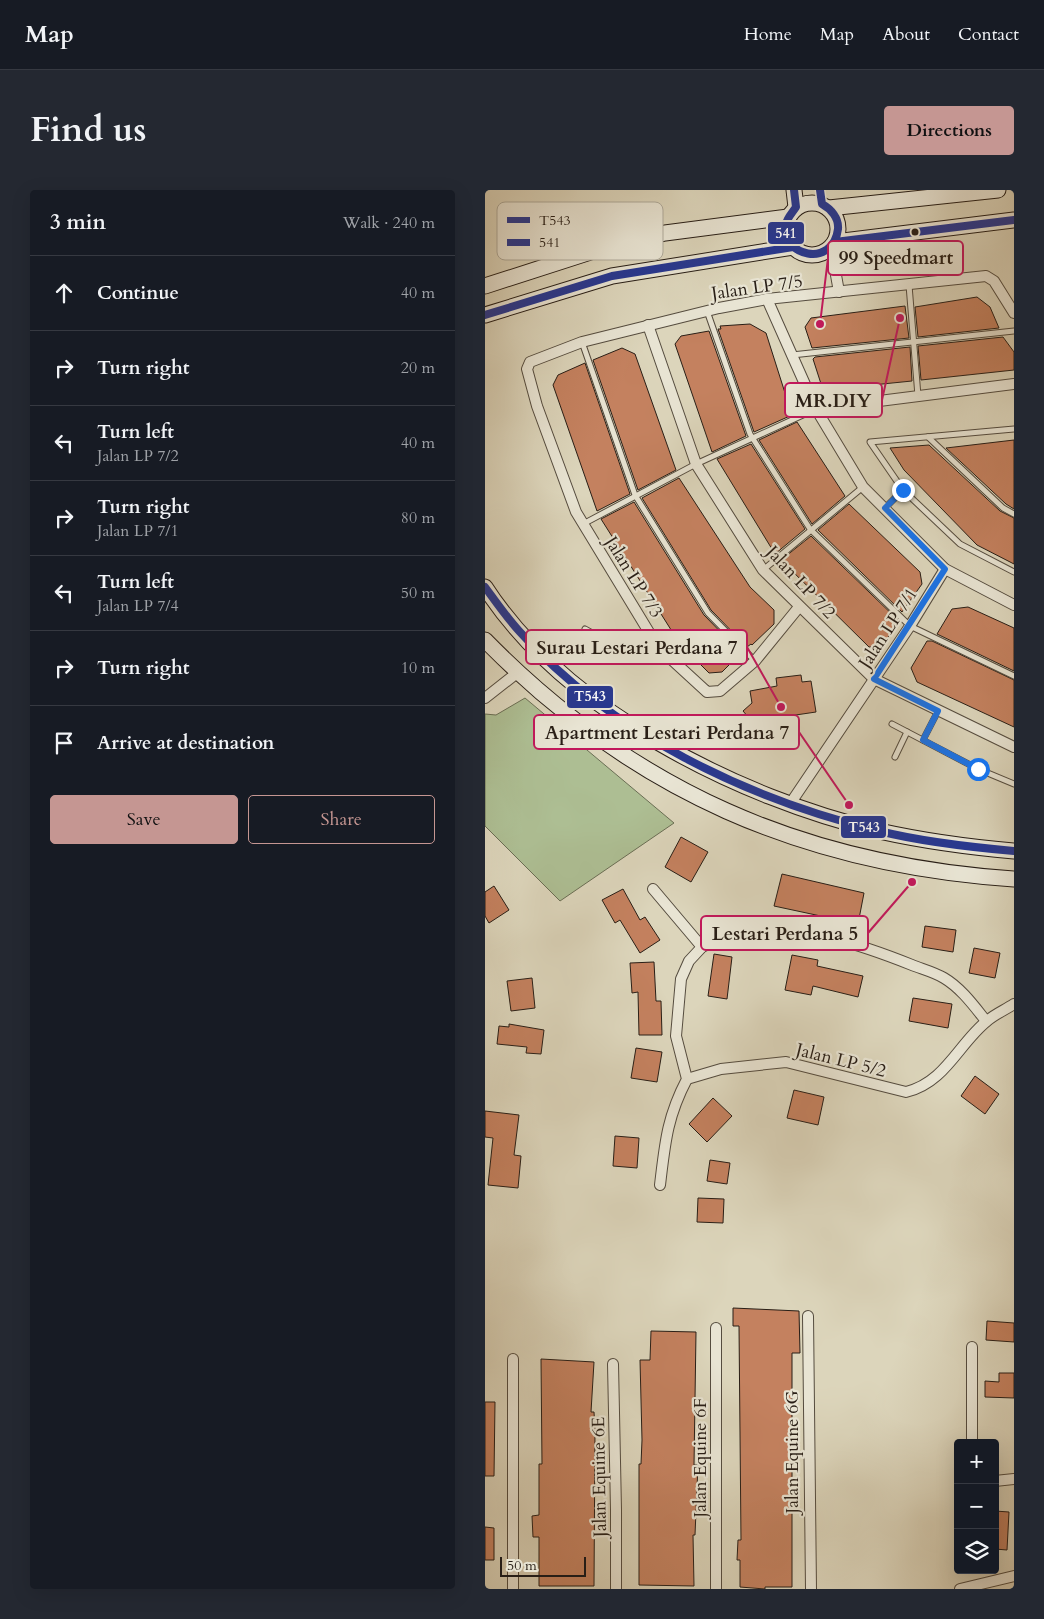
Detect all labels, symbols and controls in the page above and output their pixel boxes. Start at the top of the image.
text: Map [25,18,74,51]
text: Home [744,22,792,47]
text: Map [820,22,854,47]
text: About [882,22,930,47]
text: Contact [958,22,1019,47]
text: Find us [30,106,146,154]
button: Directions [884,106,1014,155]
legend [497,202,663,260]
text: 3 min [50,208,106,237]
text: T543 [539,211,571,230]
text: Walk · 240 m [343,212,435,234]
line badge: 541 [767,221,805,245]
text: 541 [775,224,797,243]
unlabelled marker [910,227,920,237]
text: 541 [539,233,561,252]
callout: 99 Speedmart [828,241,963,275]
text: 99 Speedmart [839,245,953,271]
street label: Jalan LP 7/5 [707,269,804,307]
icon: ahead [50,279,78,307]
text: Continue [97,280,179,306]
text: 40 m [401,282,435,304]
icon: right [50,354,78,382]
text: Turn right [97,355,189,381]
text: 20 m [401,357,435,379]
callout: MR.DIY [785,383,882,417]
text: MR.DIY [795,388,872,414]
text: Turn left [97,419,174,445]
icon: left [50,429,78,457]
text: 40 m [401,432,435,454]
text: Jalan LP 7/2 [97,445,179,467]
route end [892,479,915,502]
text: Turn right [97,494,189,520]
icon: right [50,504,78,532]
text: 80 m [401,507,435,529]
text: Jalan LP 7/1 [97,520,179,542]
street label: Jalan LP 7/3 [597,529,669,623]
street label: Jalan LP 7/2 [758,538,841,624]
text: Turn left [97,569,174,595]
icon: left [50,579,78,607]
text: 50 m [401,582,435,604]
street label: Jalan LP 7/1 [851,583,924,676]
text: Jalan LP 7/4 [97,595,179,617]
callout: Surau Lestari Perdana 7 [526,630,747,664]
text: Surau Lestari Perdana 7 [536,635,738,661]
icon: right [50,654,78,682]
text: Turn right [97,655,189,681]
text: 10 m [401,657,435,679]
line badge: T543 [566,685,614,709]
text: T543 [574,687,606,706]
callout: Apartment Lestari Perdana 7 [534,715,799,749]
text: Apartment Lestari Perdana 7 [545,720,790,746]
icon: arrive [50,729,78,757]
text: Arrive at destination [97,730,274,756]
route start [967,758,990,781]
button: Save [50,795,238,844]
button: Share [248,795,435,844]
line badge: T543 [840,815,887,839]
text: T543 [848,818,880,837]
callout: Lestari Perdana 5 [701,916,868,950]
text: Lestari Perdana 5 [712,921,858,947]
street label: Jalan LP 5/2 [790,1037,889,1084]
street label: Jalan Equine 6G [780,1390,805,1517]
street label: Jalan Equine 6F [688,1398,713,1521]
street label: Jalan Equine 6E [586,1417,613,1540]
map controls [954,1439,999,1574]
button: + [954,1439,999,1484]
button: − [954,1484,999,1529]
button: layers [954,1529,999,1574]
scale bar [500,1554,586,1577]
text: 50 m [507,1556,537,1575]

